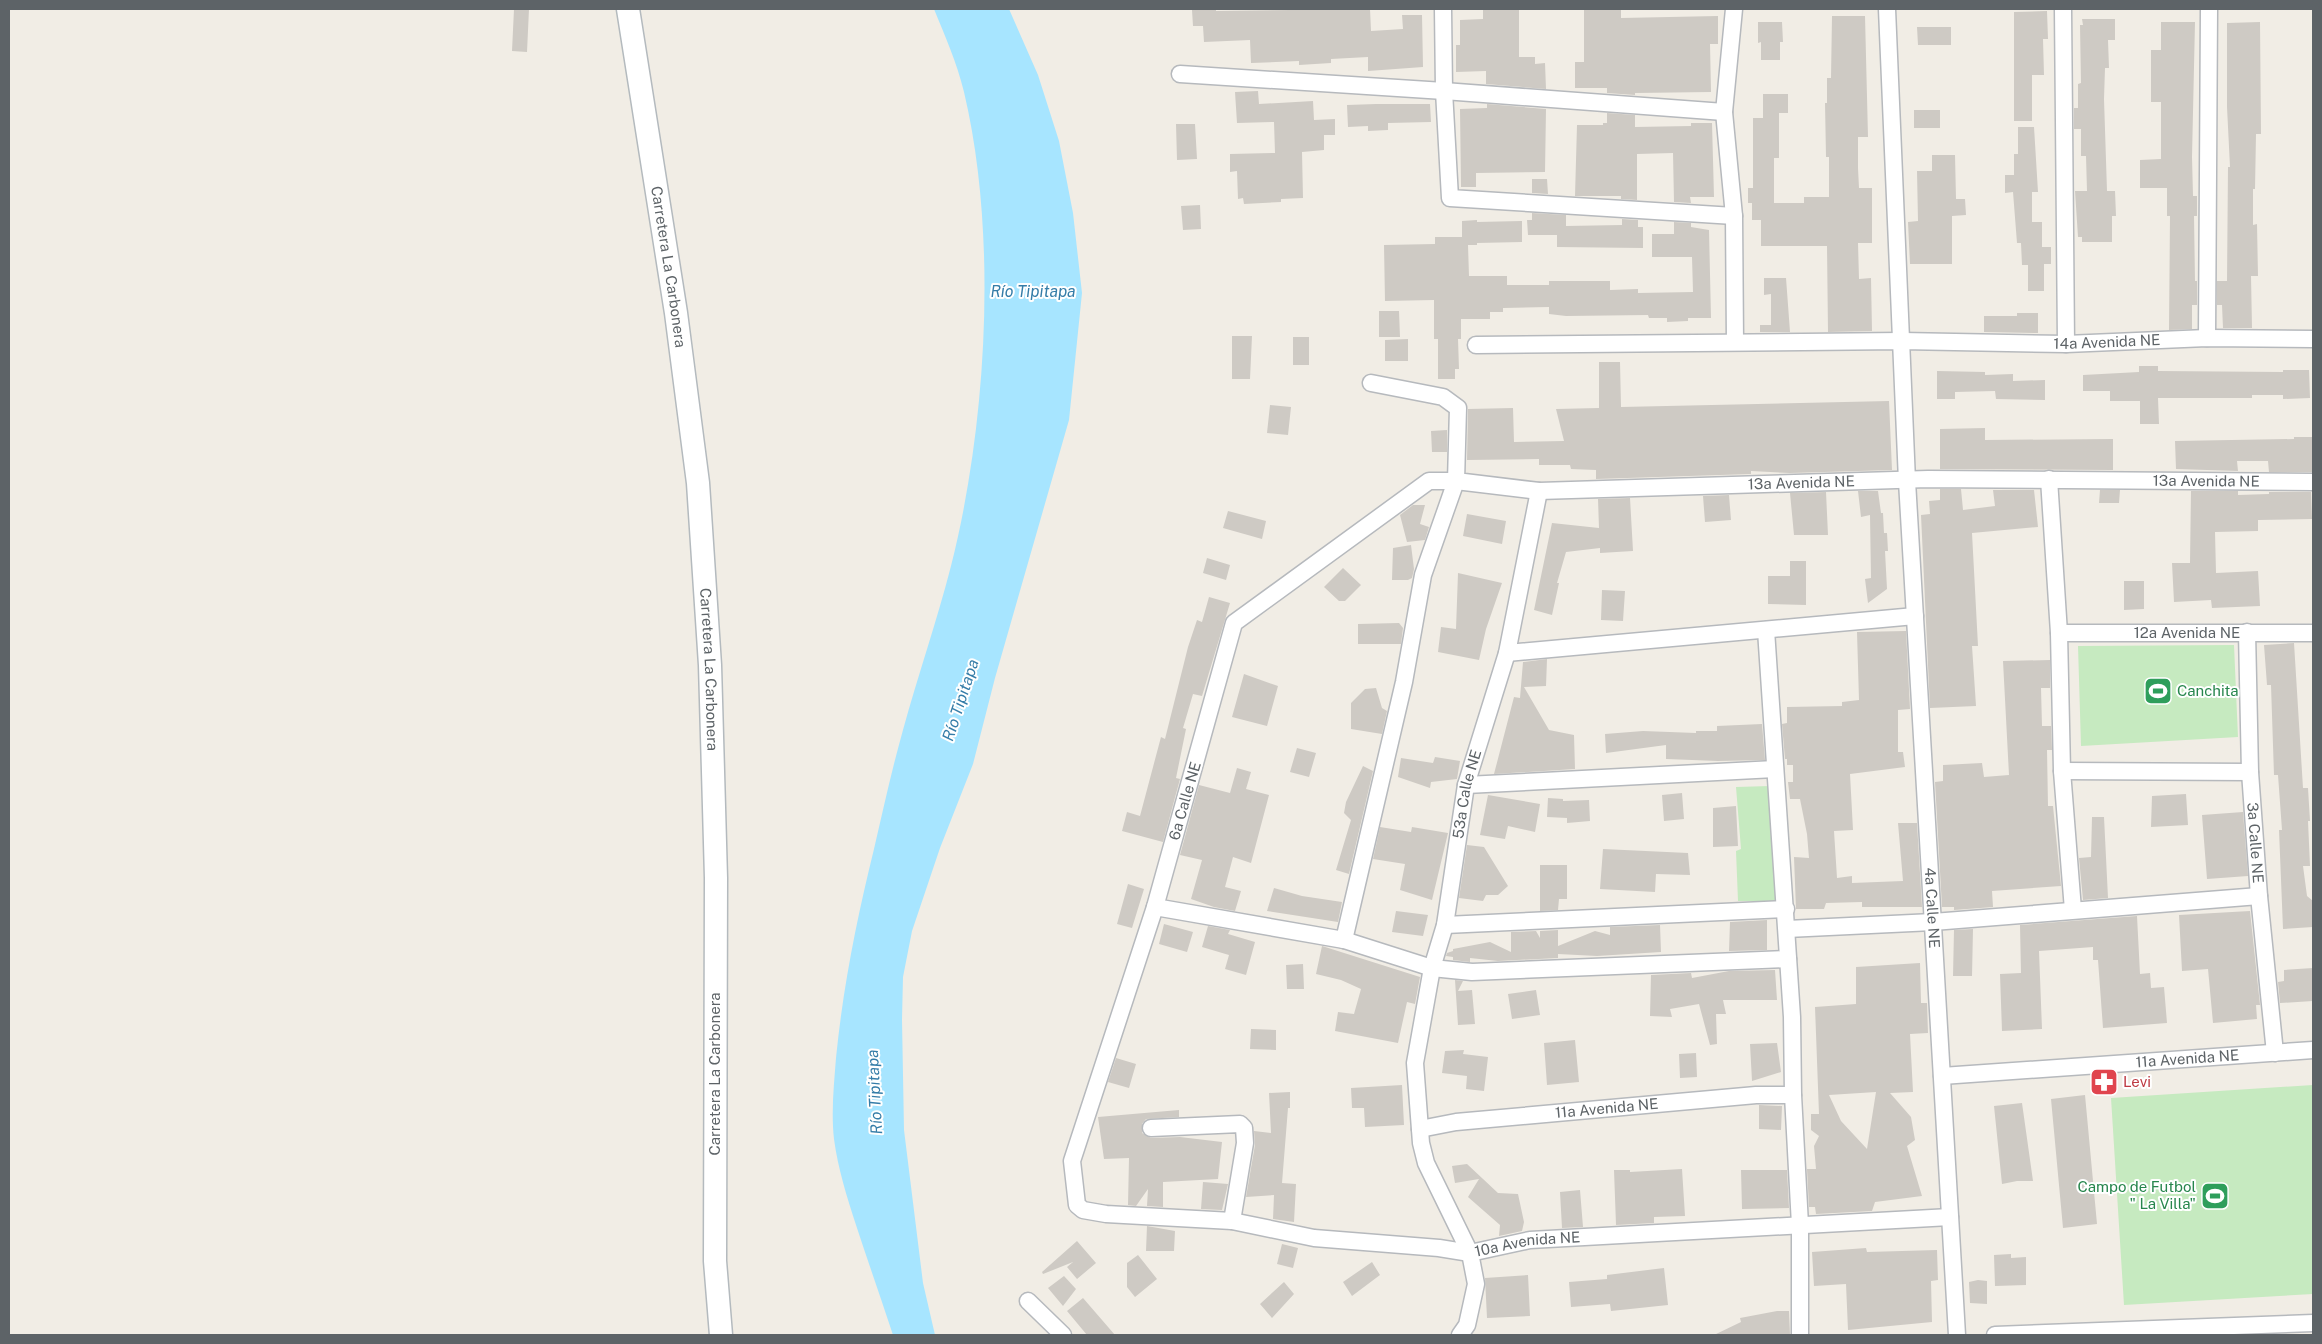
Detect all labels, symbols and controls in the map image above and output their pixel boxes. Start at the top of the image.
street label: Carretera La Carbonera [648,185,689,349]
water label: Río Tipitapa [990,282,1076,301]
street label: 14a Avenida NE [2053,331,2161,352]
street label: 13a Avenida NE [1747,472,1855,493]
street label: 13a Avenida NE [2153,472,2260,490]
street label: Carretera La Carbonera [697,587,721,751]
street label: 12a Avenida NE [2134,624,2240,641]
water label: Río Tipitapa [938,657,983,744]
sports icon: Canchita [2143,676,2173,706]
place label: Canchita [2177,682,2239,699]
street label: 53a Calle NE [1449,747,1484,840]
street label: 6a Calle NE [1165,760,1204,842]
street label: 3a Calle NE [2244,802,2267,884]
street label: 4a Calle NE [1922,867,1943,949]
street label: Carretera La Carbonera [706,992,723,1156]
street label: 11a Avenida NE [2135,1046,2240,1070]
water label: Río Tipitapa [863,1049,886,1135]
pharmacy icon: Levi [2089,1067,2119,1097]
place label: Levi [2123,1073,2151,1090]
street label: 11a Avenida NE [1554,1095,1659,1121]
place label: Campo de Futbol " La Villa" [2077,1178,2196,1212]
sports icon: Campo de Futbol " La Villa" [2200,1181,2230,1211]
street label: 10a Avenida NE [1473,1228,1581,1260]

